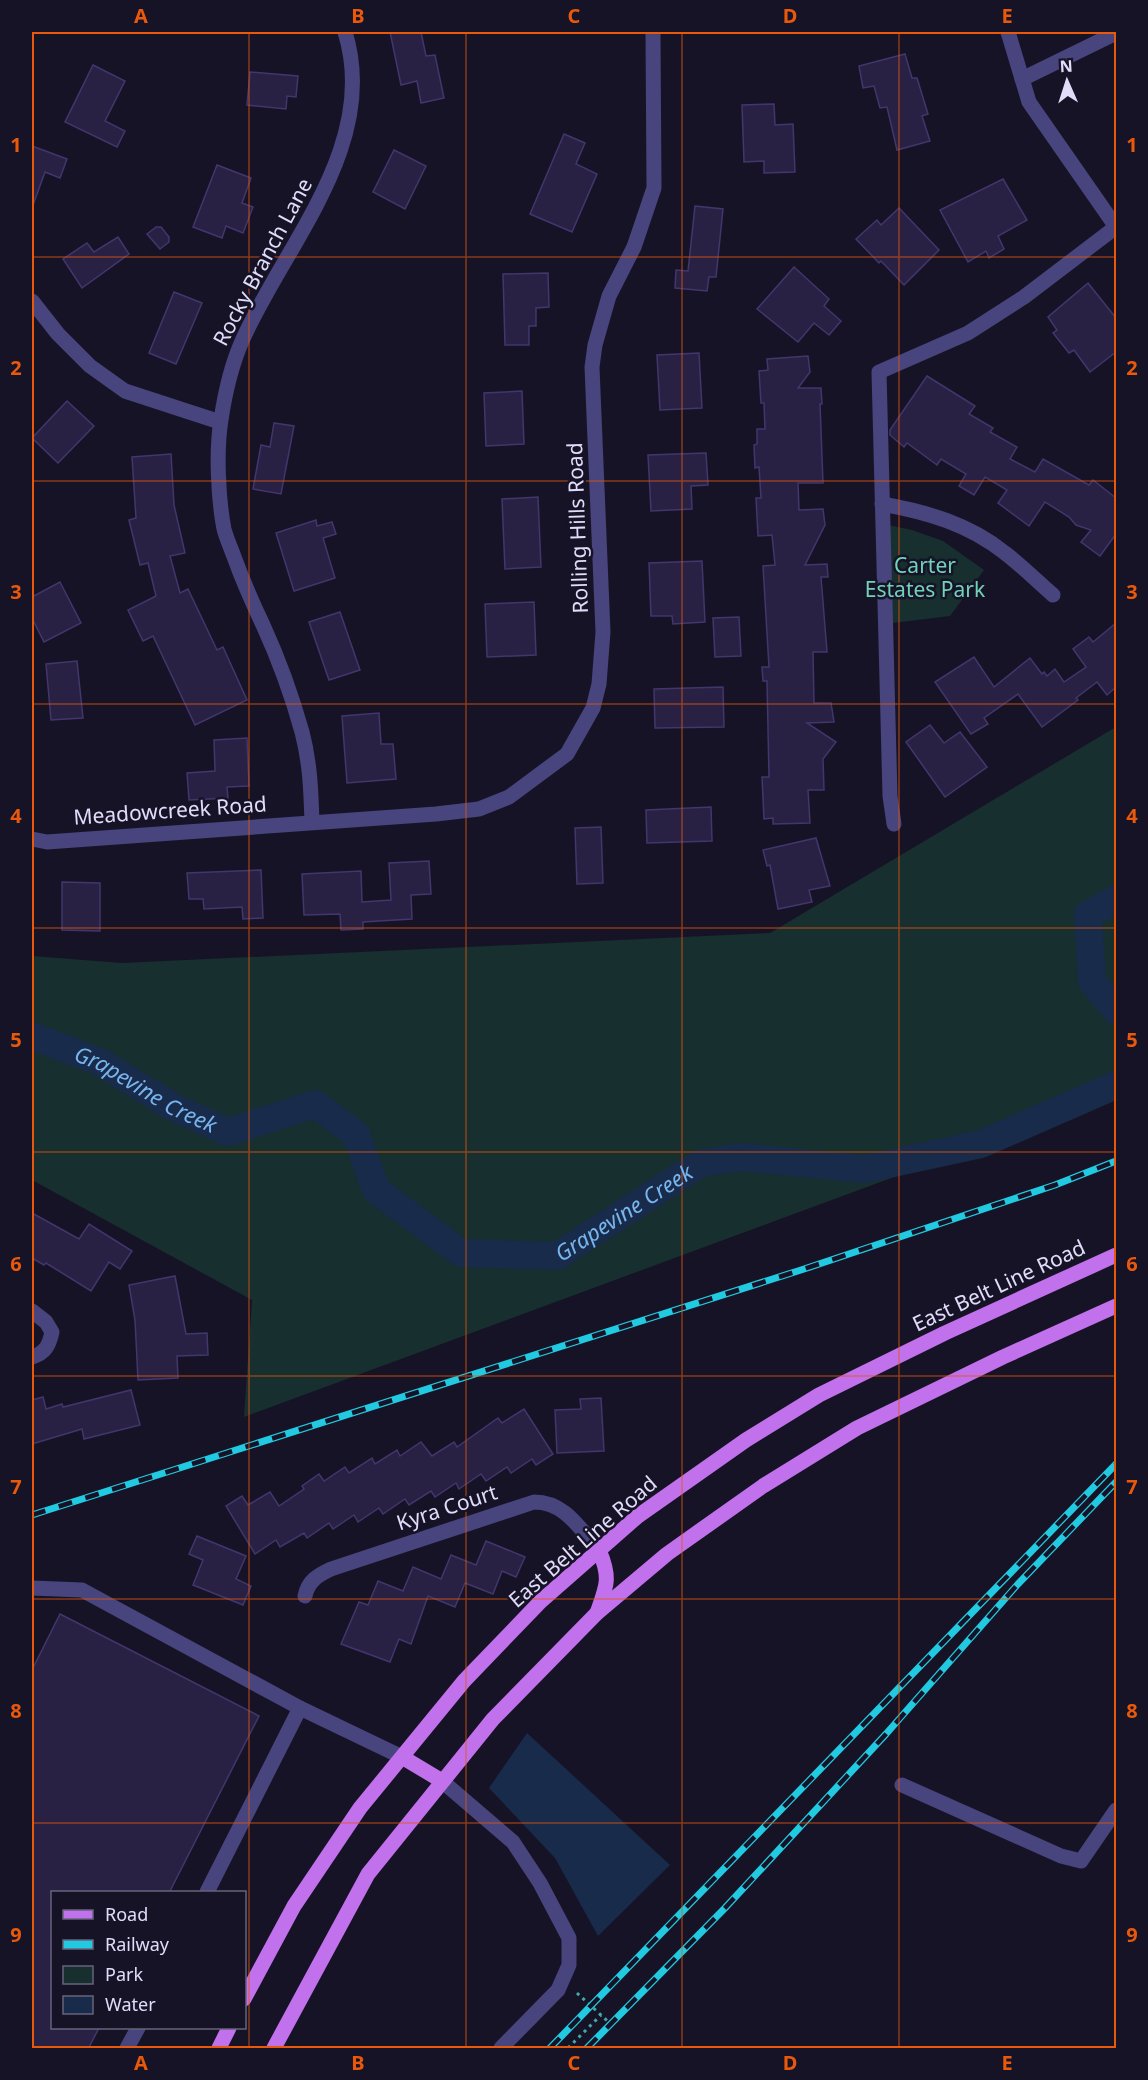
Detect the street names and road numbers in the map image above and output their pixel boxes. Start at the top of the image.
street label: Rocky Branch Lane [206,173,318,350]
street label: Rolling Hills Road [560,442,594,614]
street label: Meadowcreek Road [72,789,267,831]
street label: East Belt Line Road [908,1233,1090,1337]
street label: East Belt Line Road [502,1469,662,1613]
street label: Kyra Court [393,1477,501,1536]

